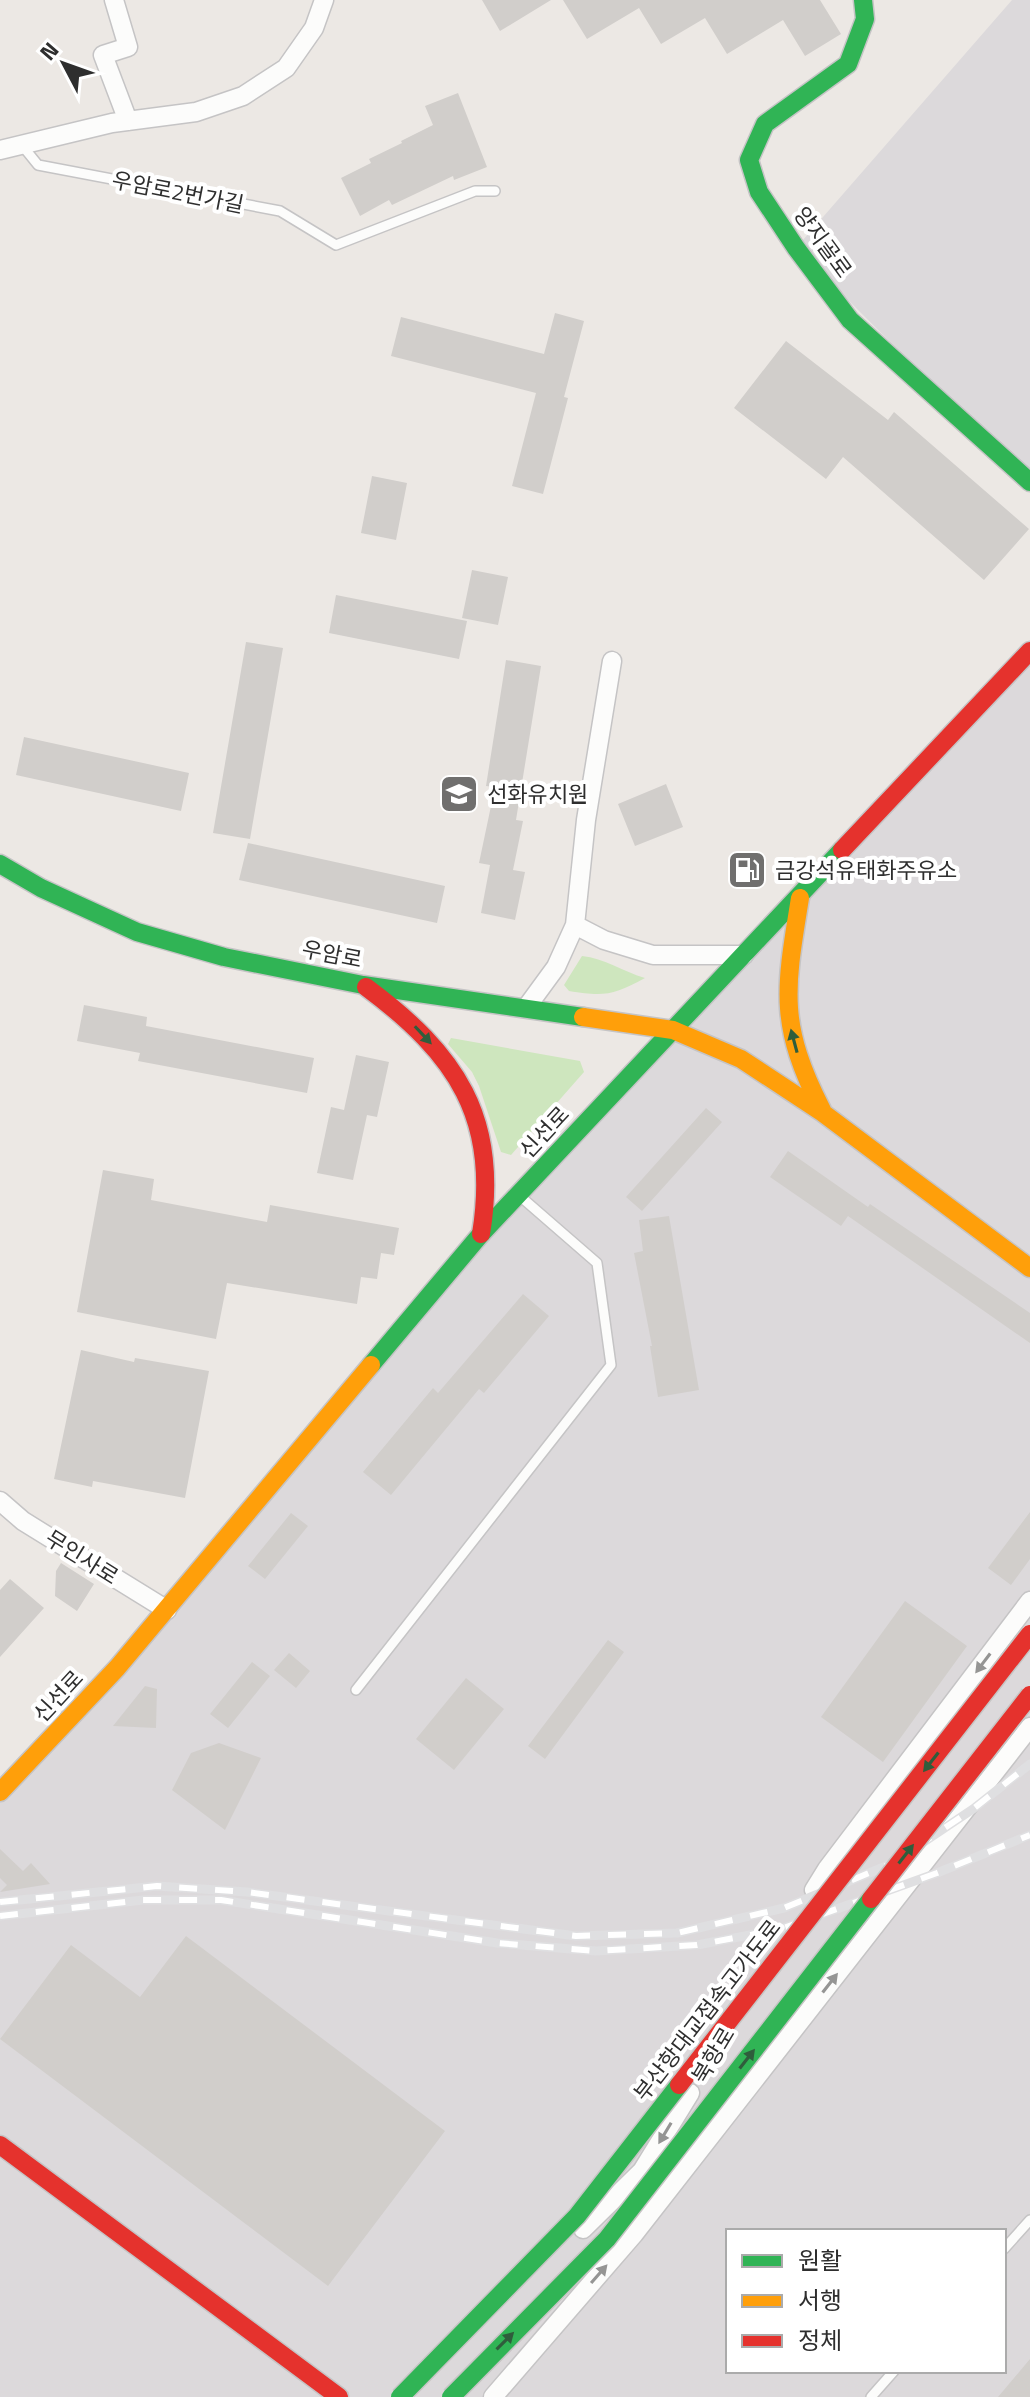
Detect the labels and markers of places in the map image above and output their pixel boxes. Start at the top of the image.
school or university icon: 선화유치원 [438,773,480,815]
place label: 선화유치원 [487,777,588,811]
fuel station icon: 금강석유태화주유소 [726,849,768,891]
place label: 금강석유태화주유소 [775,853,957,887]

